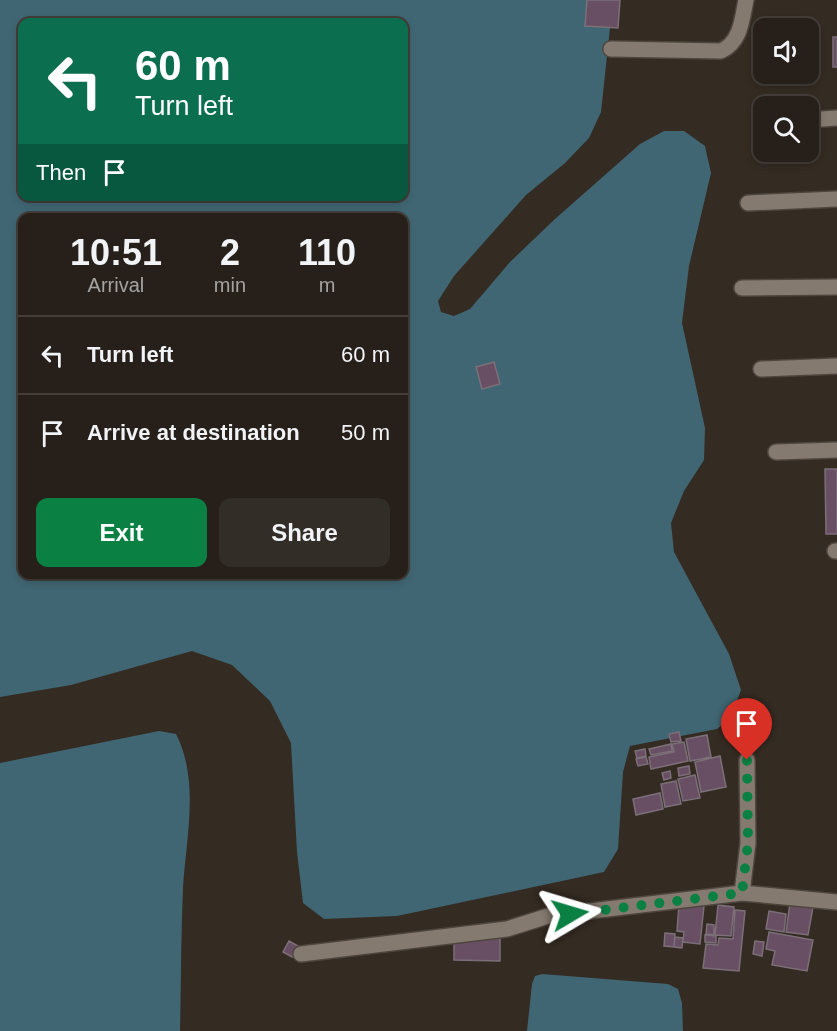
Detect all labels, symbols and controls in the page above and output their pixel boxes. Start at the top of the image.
map controls [753,18,819,162]
button: sound [753,18,819,84]
icon: left [36,42,114,120]
text: 60 m [135,42,231,89]
text: Turn left [135,91,233,121]
button: search [753,96,819,162]
icon: arrive [98,156,131,189]
text: Then [36,160,86,185]
text: 10:51 [70,232,162,273]
text: 2 [220,232,240,273]
text: 110 [298,232,356,273]
text: Arrival [88,274,144,296]
text: min [214,274,246,296]
text: m [319,274,335,296]
icon: left [36,339,69,372]
text: Turn left [87,342,173,367]
text: 60 m [341,342,390,367]
icon: arrive [36,417,69,450]
text: Arrive at destination [87,420,300,445]
text: 50 m [341,420,390,445]
button: Exit [36,498,207,567]
button: Share [219,498,390,567]
pin [721,698,772,760]
icon: arrive [730,707,763,740]
position arrow [538,882,602,946]

